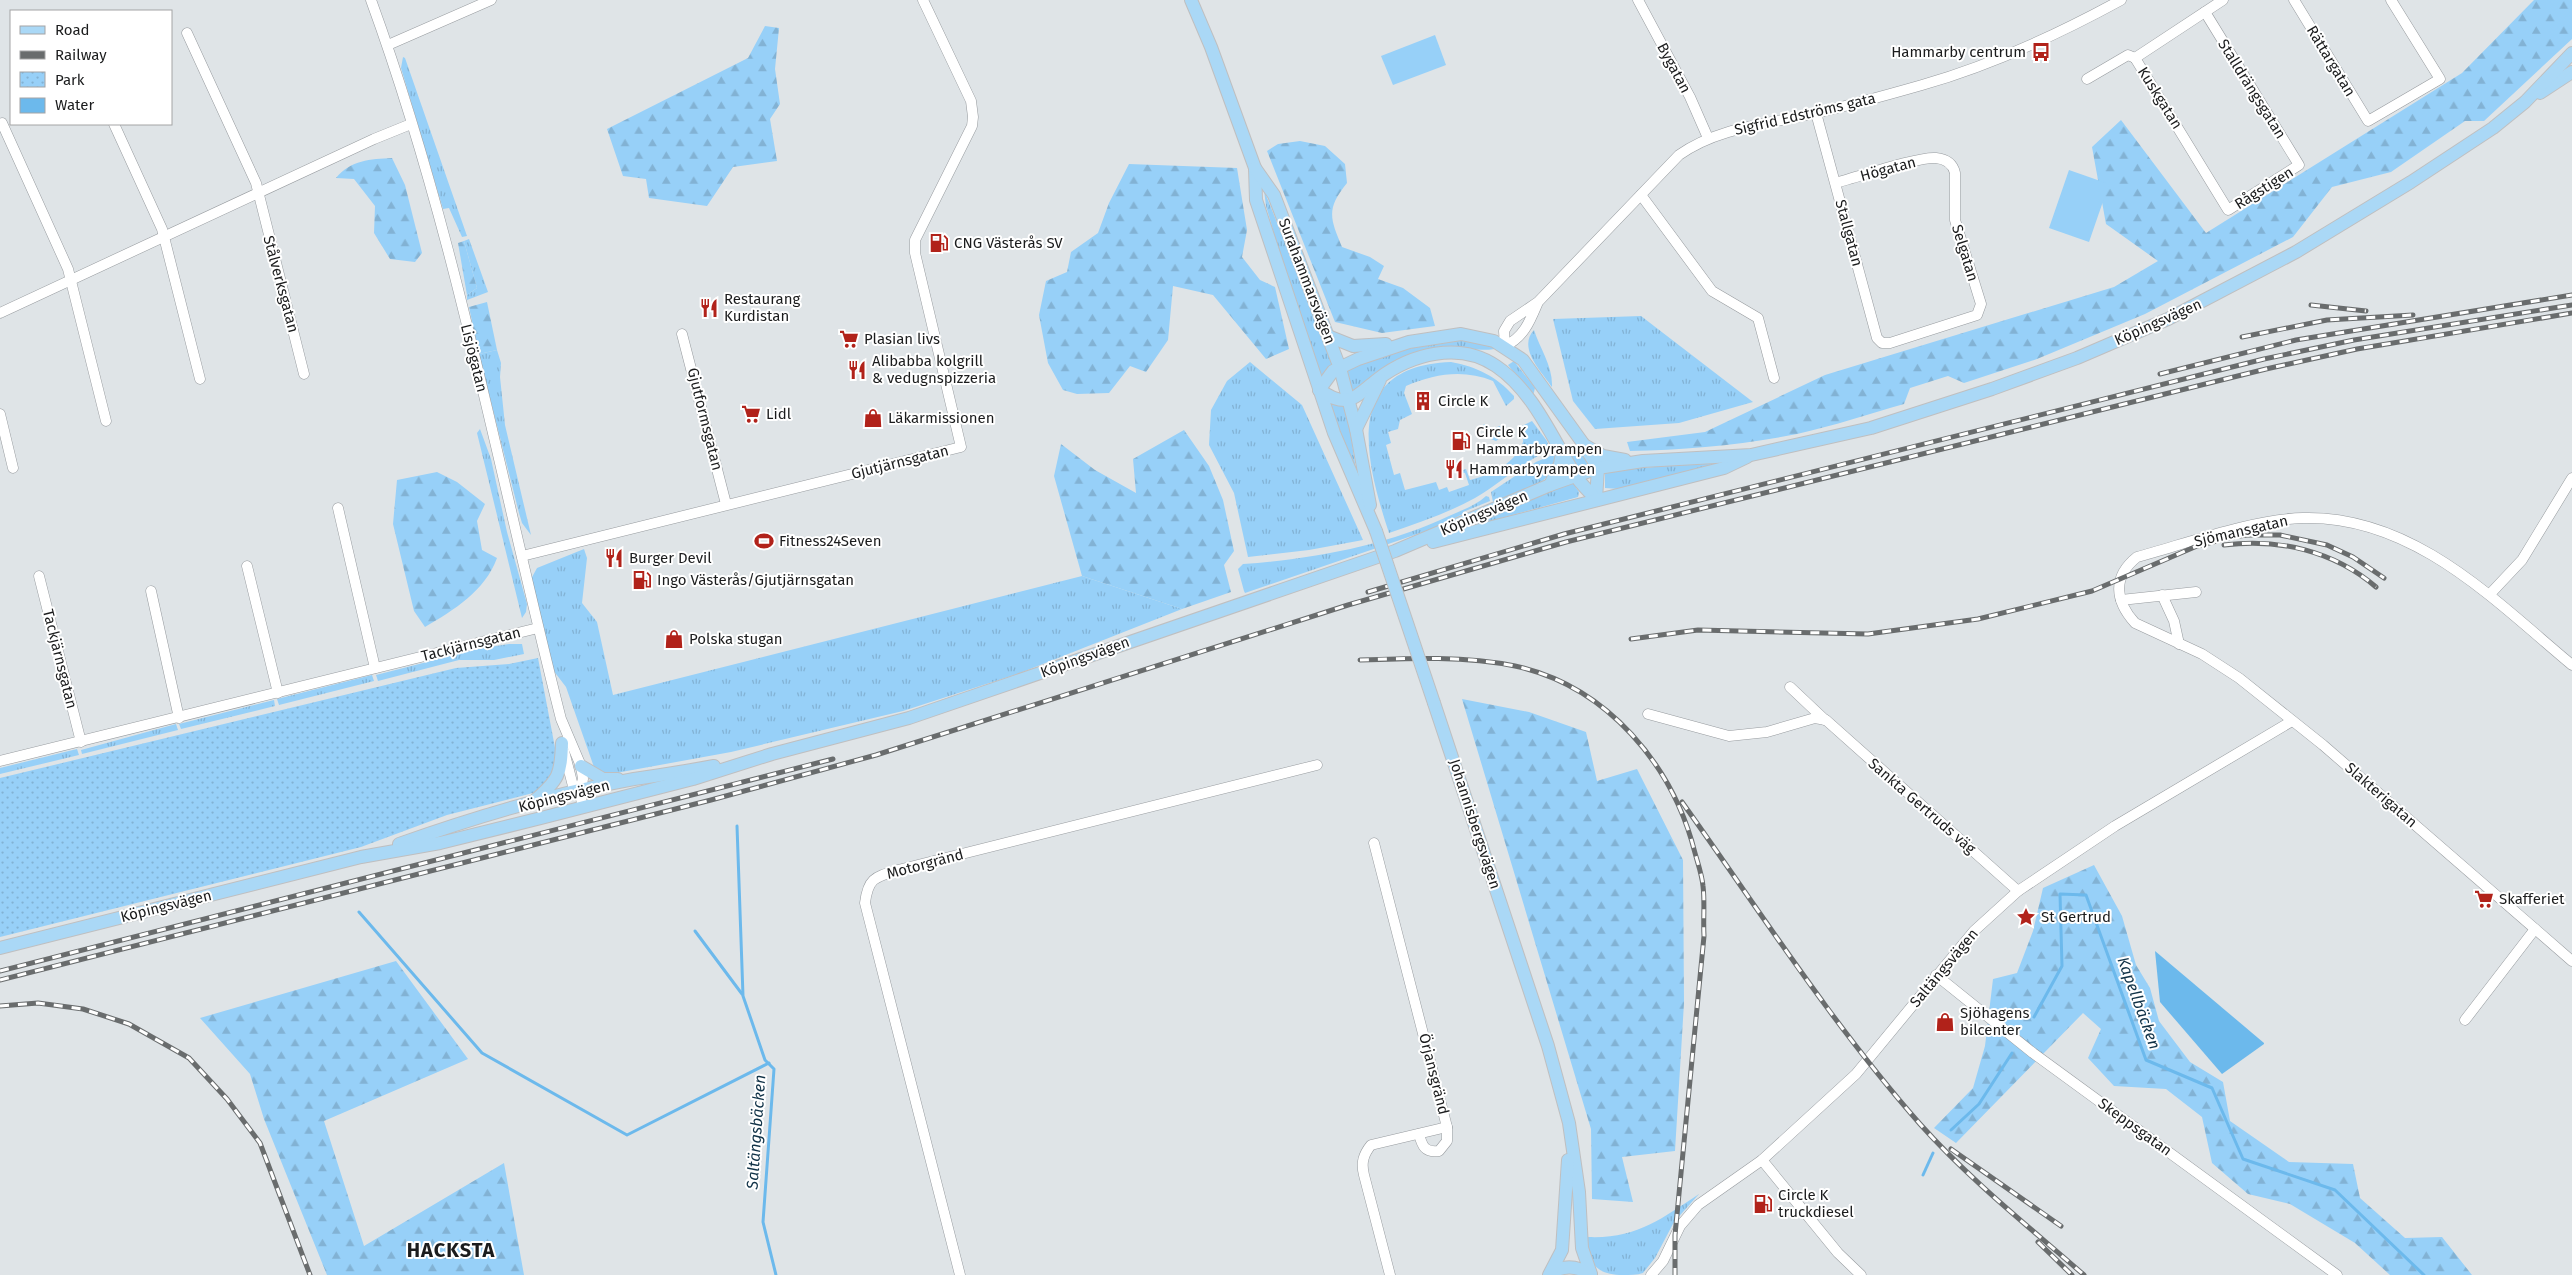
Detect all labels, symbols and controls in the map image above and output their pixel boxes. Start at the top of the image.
legend [10,10,172,125]
text: Road [55,21,90,39]
street label: Rättargatan [2303,22,2359,100]
street label: Stalldrängsgatan [2214,36,2290,142]
street label: Bygatan [1653,40,1695,96]
bus stop icon: Hammarby centrum [2030,41,2052,63]
place label: Hammarby centrum [1891,43,2026,61]
text: Railway [55,46,107,64]
street label: Kuskgatan [2134,64,2186,132]
text: Park [55,71,85,89]
street label: Sigfrid Edströms gata [1733,89,1877,139]
text: Water [55,96,94,114]
street label: Högatan [1858,153,1918,185]
street label: Rågstigen [2231,163,2297,213]
street label: Stallgatan [1831,198,1867,268]
street label: Surahammarsvägen [1275,216,1339,346]
street label: Selgatan [1948,222,1982,284]
fuel station icon: CNG Västerås SV [928,232,950,254]
street label: Stålverksgatan [259,234,303,334]
place label: CNG Västerås SV [954,234,1063,252]
place label: Restaurang Kurdistan [724,290,800,325]
street label: Köpingsvägen [2112,295,2204,349]
restaurant icon: Restaurang Kurdistan [698,297,720,319]
street label: Lisjögatan [457,322,491,394]
supermarket icon: Plasian livs [838,328,860,350]
place label: Plasian livs [864,330,940,348]
place label: Alibabba kolgrill & vedugnspizzeria [872,352,996,387]
restaurant icon: Alibabba kolgrill & vedugnspizzeria [846,359,868,381]
street label: Gjutformsgatan [684,366,726,472]
building icon: Circle K [1412,390,1434,412]
place label: Circle K [1438,392,1489,410]
supermarket icon: Lidl [740,403,762,425]
place label: Lidl [766,405,792,423]
shop icon: Läkarmissionen [862,407,884,429]
place label: Läkarmissionen [888,409,995,427]
place label: Circle K Hammarbyrampen [1476,423,1602,458]
fuel station icon: Circle K Hammarbyrampen [1450,430,1472,452]
street label: Gjutjärnsgatan [849,441,951,483]
restaurant icon: Hammarbyrampen [1443,458,1465,480]
place label: Hammarbyrampen [1469,460,1595,478]
street label: Köpingsvägen [1437,486,1531,540]
street label: Sjömansgatan [2192,511,2290,551]
sports icon: Fitness24Seven [753,530,775,552]
place label: Fitness24Seven [779,532,881,550]
restaurant icon: Burger Devil [603,547,625,569]
place label: Burger Devil [629,549,712,567]
fuel station icon: Ingo Västerås/Gjutjärnsgatan [631,569,653,591]
place label: Ingo Västerås/Gjutjärnsgatan [657,571,854,589]
street label: Tackjärnsgatan [39,607,81,711]
street label: Tackjärnsgatan [419,623,523,665]
shop icon: Polska stugan [663,628,685,650]
place label: Polska stugan [689,630,783,648]
street label: Köpingsvägen [1038,633,1132,681]
street label: Sankta Gertruds väg [1865,754,1980,858]
street label: Johannisbergsvägen [1445,757,1505,891]
street label: Slakterigatan [2341,759,2421,831]
street label: Köpingsvägen [516,776,612,816]
street label: Motorgränd [885,845,965,883]
street label: Köpingsvägen [118,886,214,926]
supermarket icon: Skafferiet [2473,888,2495,910]
place label: Skafferiet [2499,890,2565,908]
place icon: St Gertrud [2015,906,2037,928]
place label: St Gertrud [2041,908,2111,926]
street label: Saltängsvägen [1906,925,1982,1011]
water label: Kapellbäcken [2113,954,2165,1052]
place label: Sjöhagens bilcenter [1960,1004,2029,1039]
shop icon: Sjöhagens bilcenter [1934,1011,1956,1033]
street label: Örjansgränd [1415,1031,1453,1117]
water label: Saltängsbäcken [742,1074,769,1191]
street label: Skeppsgatan [2095,1094,2175,1160]
place label: Circle K truckdiesel [1778,1186,1854,1221]
fuel station icon: Circle K truckdiesel [1752,1193,1774,1215]
district label: HACKSTA [407,1238,495,1262]

